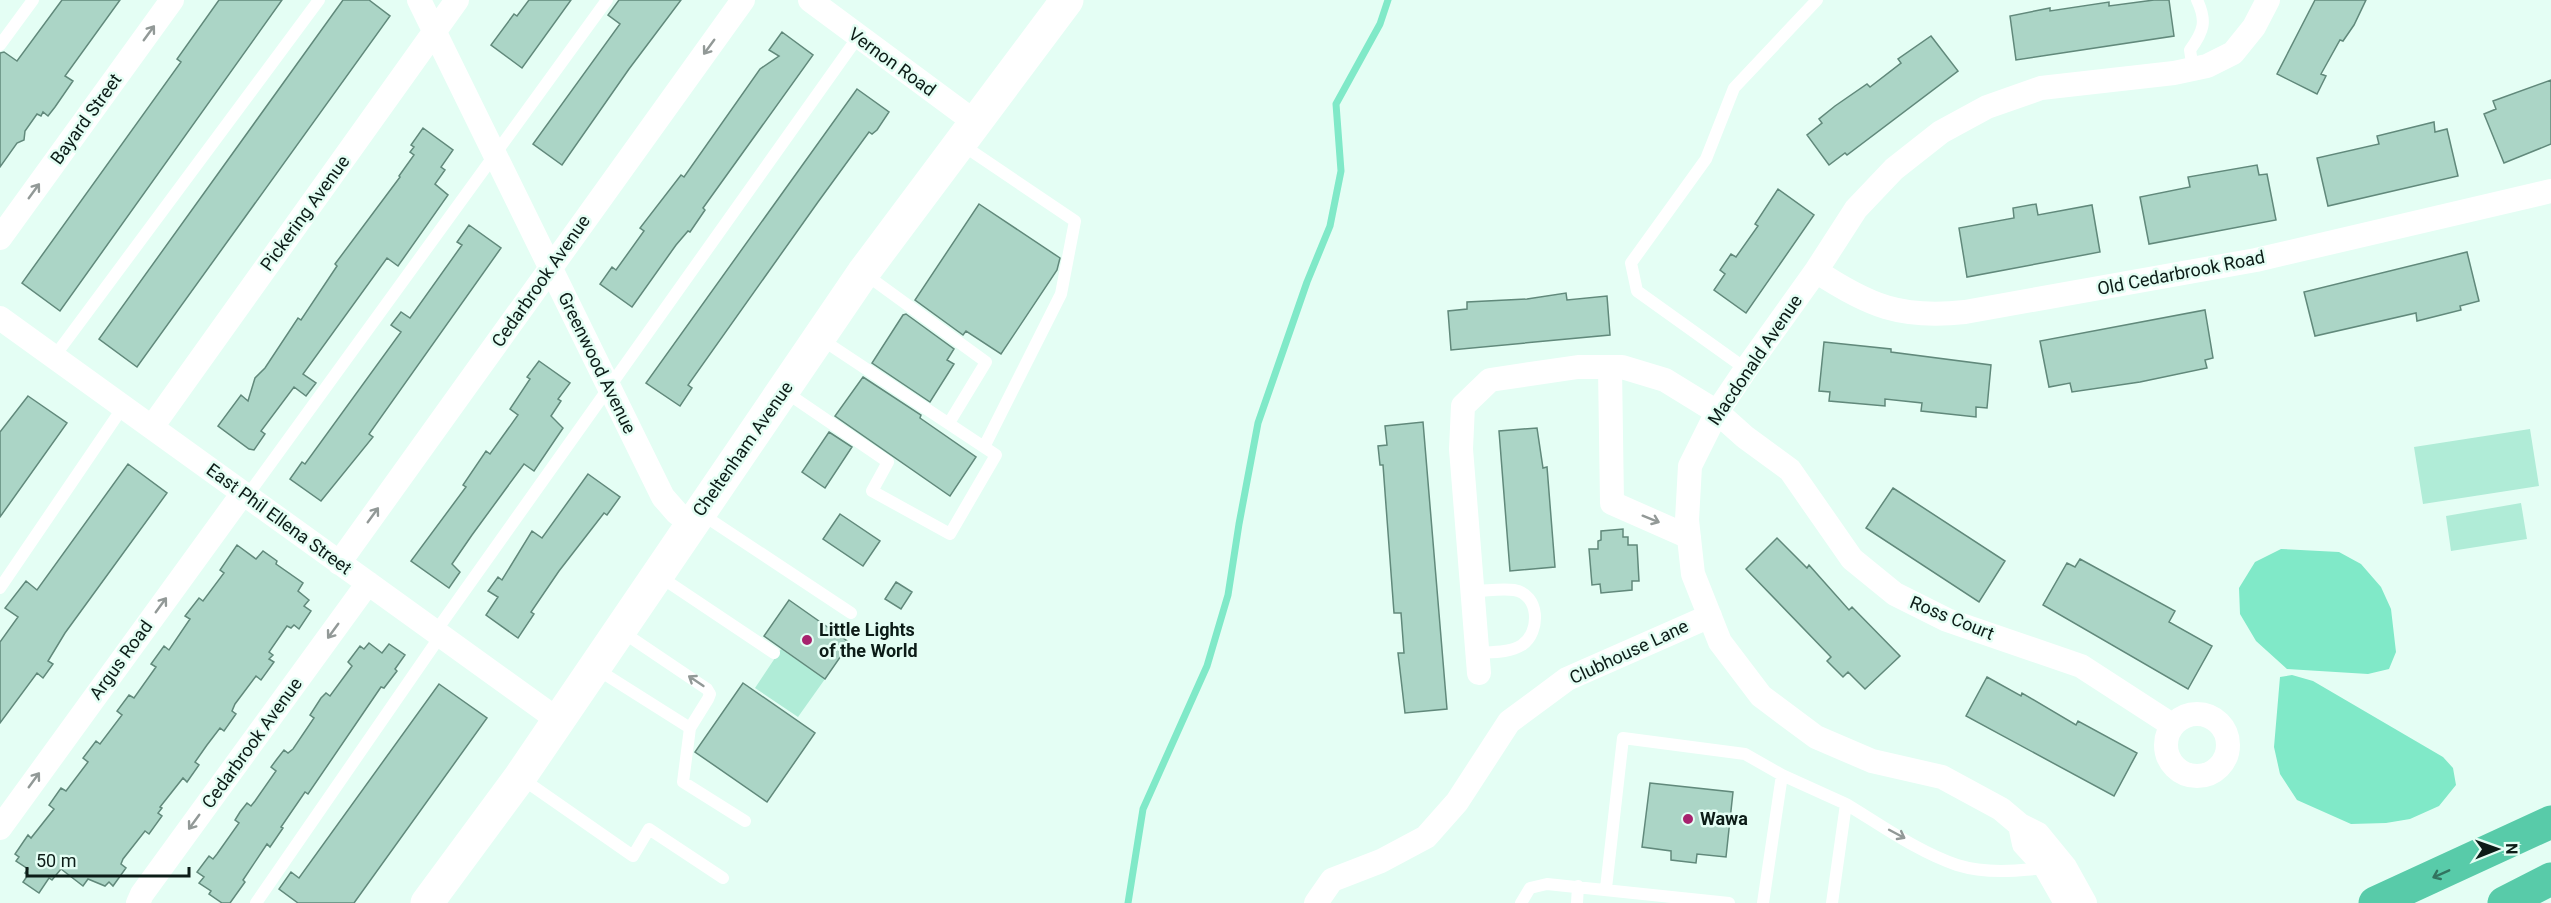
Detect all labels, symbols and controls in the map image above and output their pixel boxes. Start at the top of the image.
street label: Vernon Road [845,23,940,100]
one-way arrow [142,25,155,41]
one-way arrow [703,39,715,55]
street label: Bayard Street [46,69,126,168]
street label: Pickering Avenue [256,151,354,274]
one-way arrow [28,183,40,199]
street label: Cedarbrook Avenue [487,211,594,351]
street label: Old Cedarbrook Road [2095,246,2266,299]
street label: Greenwood Avenue [554,289,641,437]
street label: Macdonald Avenue [1703,290,1806,429]
street label: Cheltenham Avenue [688,377,797,520]
street label: East Phil Ellena Street [203,459,356,578]
one-way arrow [367,508,379,524]
one-way arrow [1641,514,1659,525]
street label: Ross Court [1907,591,1997,644]
one-way arrow [155,598,167,614]
street label: Clubhouse Lane [1566,615,1691,688]
street label: Argus Road [85,616,156,703]
place label: Little Lights of the World [819,619,918,661]
one-way arrow [327,622,339,638]
marker: Little Lights of the World [800,633,814,647]
street label: Cedarbrook Avenue [197,673,306,812]
one-way arrow [688,675,705,687]
one-way arrow [28,773,41,789]
place label: Wawa [1700,808,1748,829]
marker: Wawa [1681,812,1695,826]
one-way arrow [188,814,200,830]
north arrow [2467,819,2527,879]
one-way arrow [1887,829,1905,840]
scale bar [27,840,189,878]
text: N [2502,843,2521,855]
text: 50 m [36,850,76,871]
one-way arrow [2432,869,2451,880]

